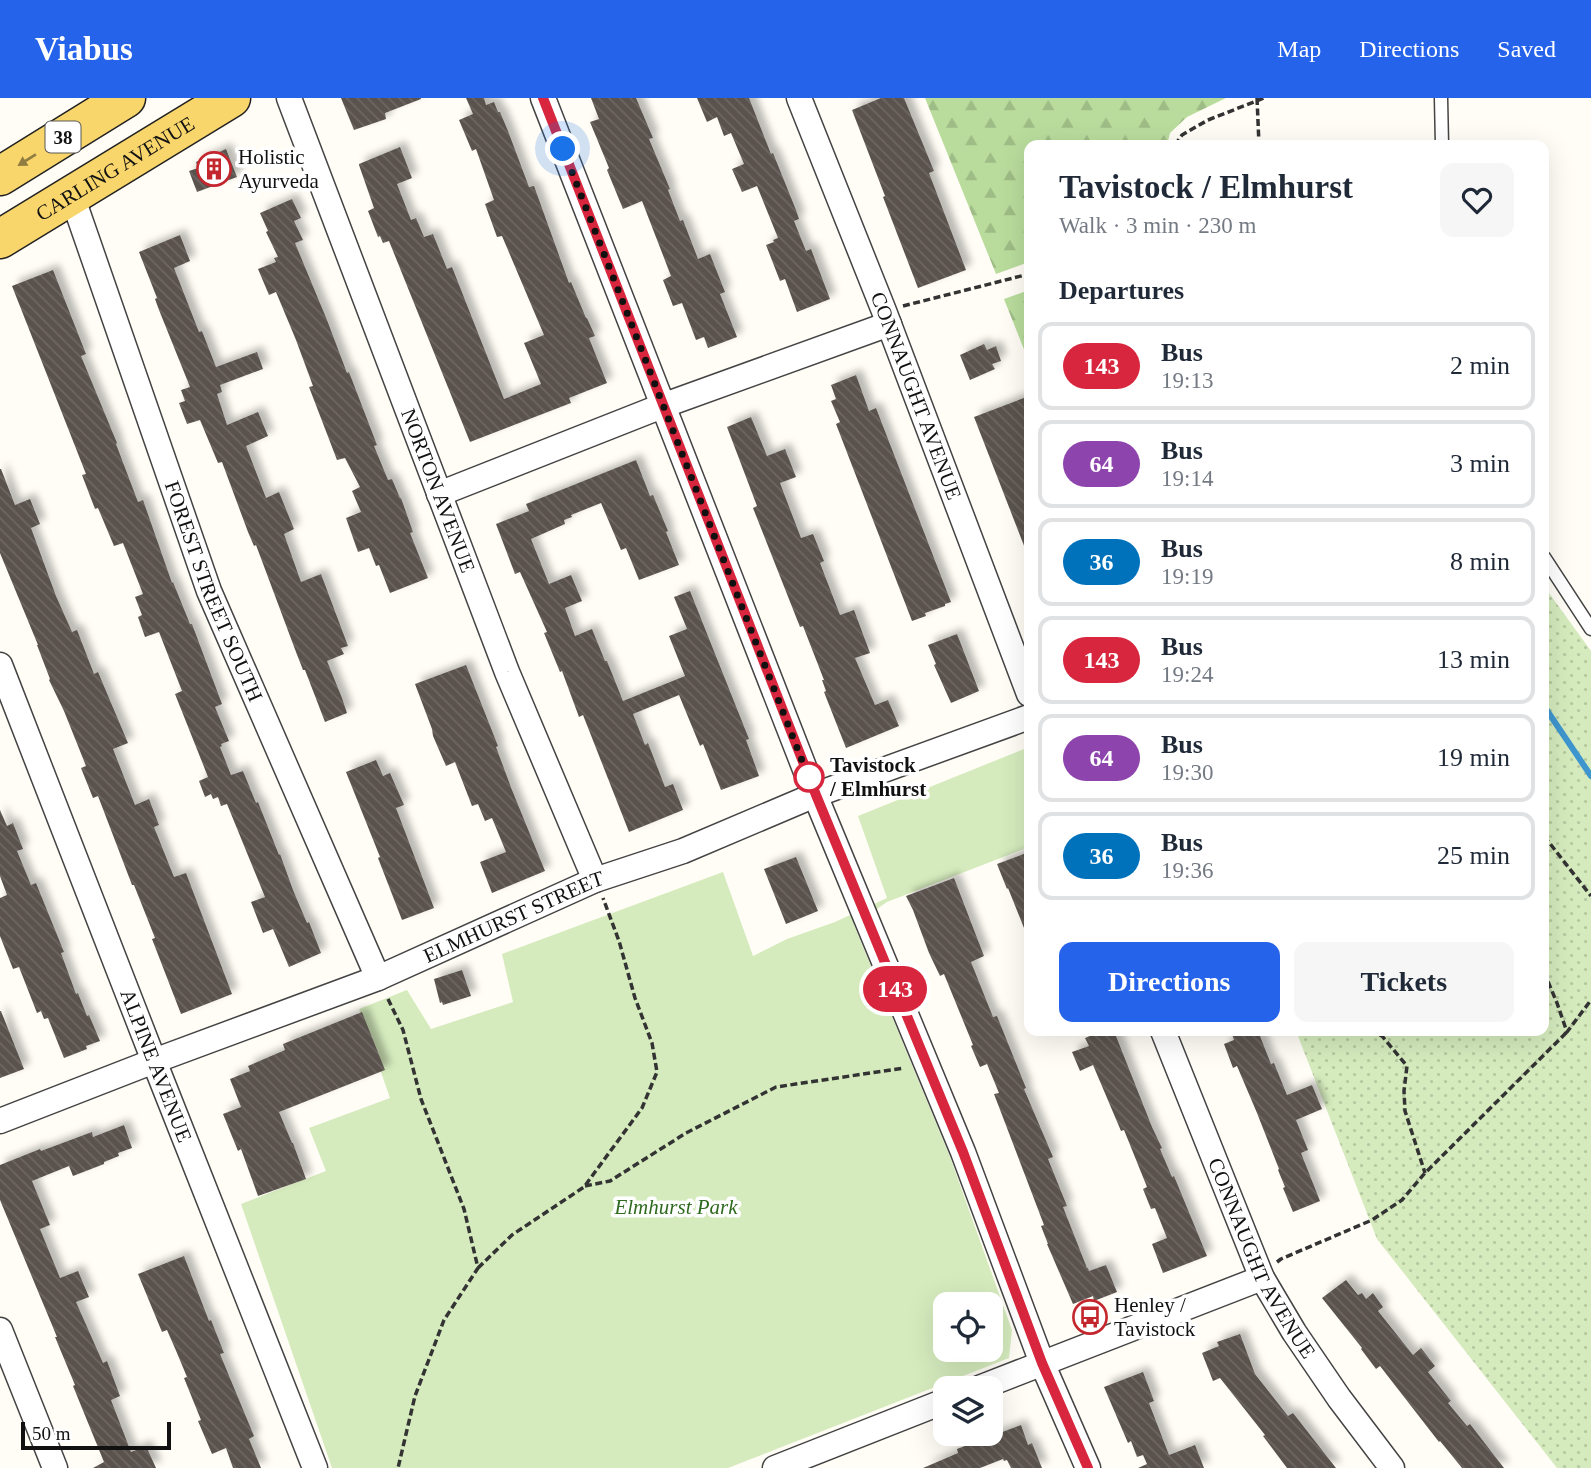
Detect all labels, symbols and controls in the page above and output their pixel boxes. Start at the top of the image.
text: Viabus [35,31,133,67]
text: Map [1277,36,1321,62]
text: Directions [1359,36,1459,62]
text: Saved [1497,36,1556,62]
street label: CARLING AVENUE [32,111,199,226]
road number: 38 [46,121,80,152]
your location [545,131,580,166]
place label: Holistic Ayurveda [238,145,320,193]
building icon: Holistic Ayurveda [195,150,233,188]
one-way arrow [17,153,36,166]
button: heart [1440,163,1514,237]
text: Tavistock / Elmhurst [1059,169,1353,205]
text: Walk · 3 min · 230 m [1059,213,1256,238]
text: Departures [1059,276,1184,305]
street label: CONNAUGHT AVENUE [866,288,966,503]
text: Bus [1161,338,1203,367]
text: 2 min [1450,351,1510,380]
text: 143 [1084,353,1120,379]
text: 19:13 [1161,368,1213,393]
street label: NORTON AVENUE [396,405,480,576]
text: Bus [1161,436,1203,465]
text: 3 min [1450,449,1510,478]
text: 64 [1090,451,1114,477]
text: 19:14 [1161,466,1213,491]
street label: FOREST STREET SOUTH [160,478,268,705]
text: Bus [1161,534,1203,563]
text: 8 min [1450,547,1510,576]
text: 36 [1090,549,1114,575]
text: 19:19 [1161,564,1213,589]
text: Bus [1161,632,1203,661]
text: 13 min [1437,645,1510,674]
text: 143 [1084,647,1120,673]
text: 19:24 [1161,662,1213,687]
text: Bus [1161,730,1203,759]
text: 19 min [1437,743,1510,772]
text: 64 [1090,745,1114,771]
place label: Tavistock / Elmhurst [829,753,926,801]
text: 19:30 [1161,760,1213,785]
marker: Tavistock / Elmhurst [794,762,824,792]
text: Bus [1161,828,1203,857]
text: 25 min [1437,841,1510,870]
text: 36 [1090,843,1114,869]
text: 19:36 [1161,858,1213,883]
street label: ELMHURST STREET [420,866,607,968]
button: Directions [1059,942,1280,1022]
button: Tickets [1294,942,1514,1022]
line badge: 143 [855,966,935,1012]
text: 143 [877,976,913,1002]
street label: ALPINE AVENUE [115,986,197,1146]
street label: CONNAUGHT AVENUE [1203,1154,1320,1363]
park label: Elmhurst Park [613,1195,738,1219]
map controls [933,1292,1003,1446]
button: locate [933,1292,1003,1362]
place label: Henley / Tavistock [1114,1293,1196,1341]
bus stop icon: Henley / Tavistock [1071,1298,1109,1336]
button: layers [933,1376,1003,1446]
scale bar [21,1419,172,1451]
text: 50 m [32,1423,71,1444]

